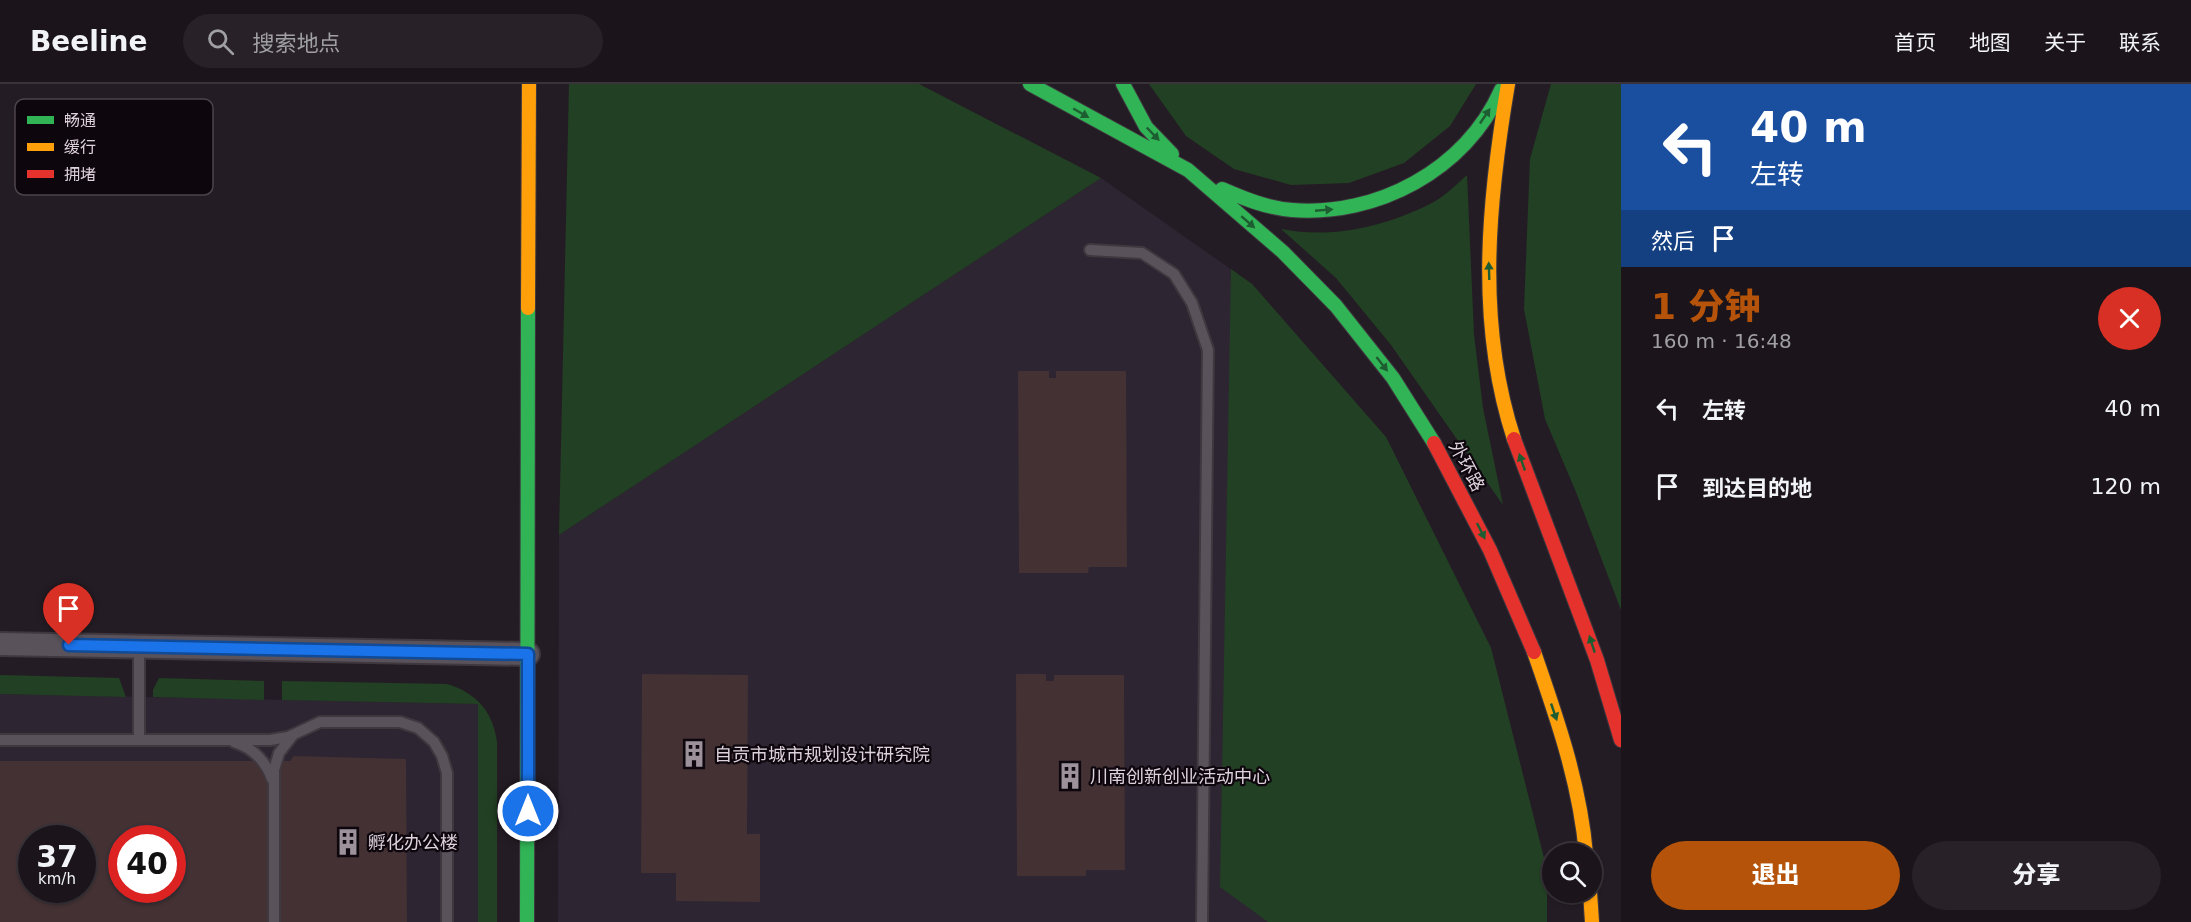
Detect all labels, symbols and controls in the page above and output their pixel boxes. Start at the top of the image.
search box [183,14,603,68]
text: Beeline [30,25,147,58]
icon: search [204,25,237,58]
text: 搜索地点 [252,31,340,56]
text: 首页 [1894,31,1936,55]
text: 地图 [1969,31,2011,55]
text: 关于 [2044,31,2086,55]
text: 联系 [2119,31,2161,55]
legend [15,99,213,195]
text: 40 m [1750,103,1867,152]
one-way arrow [1073,108,1090,118]
one-way arrow [1479,108,1490,124]
icon: left [1651,108,1729,186]
text: 畅通 [64,111,96,130]
one-way arrow [1145,126,1159,140]
text: 缓行 [64,138,96,157]
text: 左转 [1750,159,1804,190]
text: 拥堵 [64,165,96,184]
one-way arrow [1314,205,1333,215]
one-way arrow [1240,215,1255,228]
icon: arrive [1707,222,1740,255]
text: 然后 [1651,229,1695,254]
one-way arrow [1484,262,1493,281]
text: 1 分钟 [1651,286,1761,327]
button: close [2098,287,2161,350]
text: 160 m · 16:48 [1651,329,1792,353]
one-way arrow [1375,356,1388,372]
icon: left [1651,392,1684,425]
text: 40 m [2105,396,2161,421]
text: 左转 [1702,398,1746,423]
street label: 外环路 [1445,437,1489,495]
one-way arrow [1517,453,1526,471]
icon: arrive [1651,470,1684,503]
text: 120 m [2091,474,2161,499]
text: 到达目的地 [1702,476,1812,501]
one-way arrow [1476,523,1485,540]
pin [43,583,94,645]
icon: arrive [52,592,85,625]
one-way arrow [1586,635,1596,653]
one-way arrow [1550,703,1560,721]
building icon: 自贡市城市规划设计研究院 [679,739,709,769]
place label: 自贡市城市规划设计研究院 [714,744,930,765]
building icon: 川南创新创业活动中心 [1055,761,1085,791]
place label: 川南创新创业活动中心 [1090,766,1270,787]
position arrow [496,779,560,843]
speed limit sign: 40 [108,825,186,903]
building icon: 孵化办公楼 [333,827,363,857]
place label: 孵化办公楼 [368,832,458,853]
text: 37 [36,839,78,874]
button: 退出 [1651,841,1900,910]
button: 分享 [1912,841,2161,910]
map controls [1542,843,1602,903]
button: search [1542,843,1602,903]
text: km/h [38,870,76,888]

